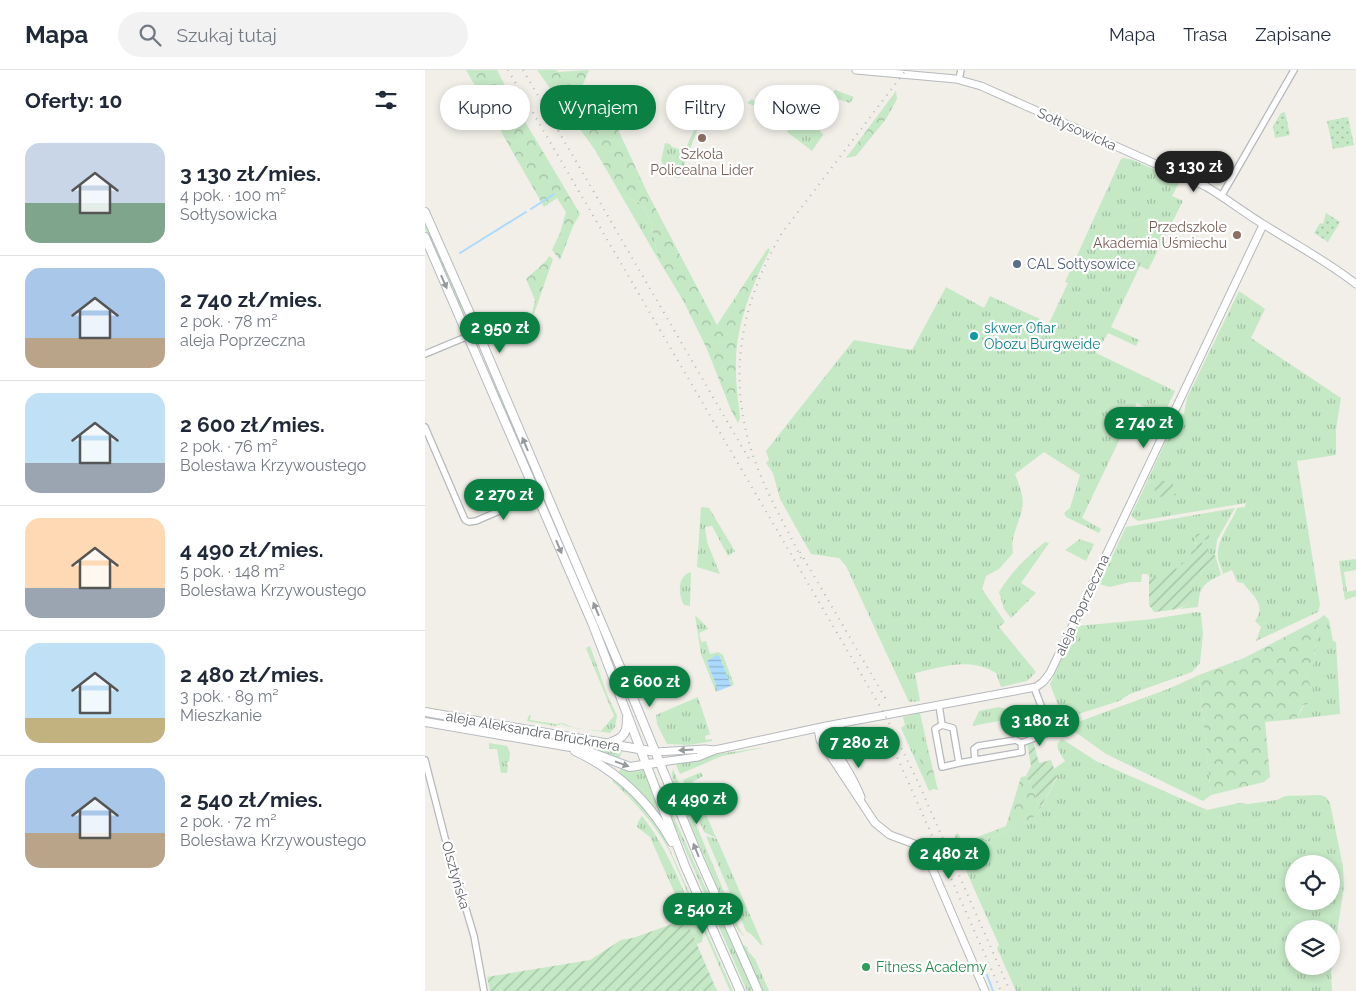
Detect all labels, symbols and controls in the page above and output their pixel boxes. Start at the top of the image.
search box [118,12,468,57]
text: Mapa [25,20,88,49]
icon: search [136,21,164,49]
text: Szukaj tutaj [176,24,277,46]
text: Mapa [1109,24,1155,45]
text: Trasa [1183,24,1227,45]
text: Zapisane [1255,24,1331,45]
chip: Kupno [440,85,530,130]
chip: Wynajem [540,85,656,130]
chip: Filtry [666,85,744,130]
chip: Nowe [754,85,839,130]
icon: filters [372,86,400,114]
text: Oferty: 10 [25,88,122,113]
street label: Sołtysowicka [1035,104,1119,154]
marker: Szkoła Policealna Lider [696,132,708,144]
place label: Szkoła Policealna Lider [650,146,754,178]
pin: 3 130 zł [1142,150,1246,193]
text: 3 130 zł [1166,157,1222,176]
text: 3 130 zł/mies. [180,161,321,186]
icon: home [65,163,125,223]
text: 4 pok. · 100 m² [180,186,286,205]
text: Sołtysowicka [180,205,277,224]
place label: Przedszkole Akademia Uśmiechu [1093,219,1227,251]
marker: Przedszkole Akademia Uśmiechu [1231,229,1243,241]
place label: CAL Sołtysowice [1027,256,1135,272]
marker: CAL Sołtysowice [1011,258,1023,270]
one-way arrow [441,275,449,289]
text: 2 740 zł/mies. [180,287,322,312]
icon: home [65,288,125,348]
text: 2 pok. · 78 m² [180,312,278,331]
pin: 2 950 zł [448,312,552,354]
text: 2 950 zł [471,318,529,337]
place label: skwer Ofiar Obozu Burgweide [984,320,1100,352]
marker: skwer Ofiar Obozu Burgweide [968,330,980,342]
text: aleja Poprzeczna [180,331,305,350]
pin: 2 740 zł [1092,406,1196,449]
text: 2 600 zł/mies. [180,412,325,437]
icon: home [65,413,125,473]
text: 2 740 zł [1115,413,1173,432]
text: 2 pok. · 76 m² [180,437,278,456]
one-way arrow [520,437,528,451]
text: Bolesława Krzywoustego [180,456,366,475]
pin: 2 270 zł [452,478,556,521]
text: 2 270 zł [475,485,533,504]
text: 4 490 zł/mies. [180,537,323,562]
icon: home [65,538,125,598]
one-way arrow [555,540,563,555]
street label: aleja Poprzeczna [1052,552,1112,658]
text: 5 pok. · 148 m² [180,562,285,581]
text: Bolesława Krzywoustego [180,581,366,600]
one-way arrow [591,602,599,617]
text: 2 480 zł/mies. [180,662,324,687]
icon: home [65,663,125,723]
pin: 2 600 zł [598,666,702,708]
text: 2 600 zł [620,672,680,691]
text: 3 pok. · 89 m² [180,687,279,706]
pin: 3 180 zł [988,704,1092,747]
text: Mieszkanie [180,706,262,725]
street label: aleja Aleksandra Brücknera [445,708,621,754]
text: 3 180 zł [1011,711,1069,730]
pin: 7 280 zł [807,726,911,769]
text: 7 280 zł [830,733,888,752]
one-way arrow [677,747,693,755]
one-way arrow [615,760,630,768]
pin: 4 490 zł [645,782,749,825]
text: 2 540 zł/mies. [180,787,323,812]
icon: home [65,788,125,848]
text: 4 490 zł [668,789,726,808]
text: 2 pok. · 72 m² [180,812,276,831]
text: Bolesława Krzywoustego [180,831,366,850]
pin: 2 480 zł [897,838,1001,880]
street label: Olsztyńska [439,839,473,911]
one-way arrow [691,843,699,857]
text: 2 480 zł [920,844,978,863]
map controls [1285,855,1340,975]
button: locate [1285,855,1340,910]
pin: 2 540 zł [651,892,755,935]
text: 2 540 zł [674,899,732,918]
button: layers [1285,920,1340,975]
place label: Fitness Academy [876,959,987,975]
marker: Fitness Academy [860,961,872,973]

